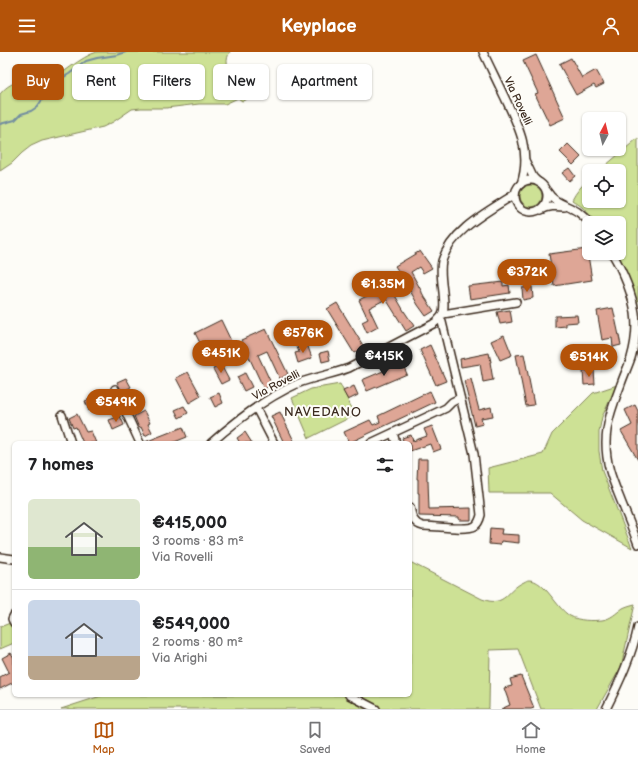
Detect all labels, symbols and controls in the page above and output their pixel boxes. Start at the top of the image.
icon: menu [16,15,38,37]
icon: person [600,15,622,37]
text: Keyplace [281,16,357,37]
chip: Buy [12,64,64,100]
chip: Rent [72,64,130,100]
chip: Filters [138,64,205,100]
chip: New [213,64,269,100]
chip: Apartment [277,64,372,100]
street label: Via Rovelli [501,75,535,127]
north arrow [582,112,626,156]
map controls [582,112,626,260]
button: locate [582,164,626,208]
button: layers [582,216,626,260]
pin: €372K [499,259,555,293]
text: €372K [506,264,548,280]
pin: €1.35M [350,271,416,305]
text: €1.35M [361,276,405,292]
pin: €576K [275,320,331,354]
text: €576K [282,325,324,341]
pin: €451K [193,340,249,374]
pin: €415K [356,343,412,377]
pin: €514K [561,344,617,378]
text: €451K [201,345,241,361]
text: €415K [364,348,404,364]
text: €514K [569,349,609,365]
street label: Via Rovelli [250,367,302,403]
pin: €549K [88,389,144,423]
text: €549K [95,394,137,410]
district label: NAVEDANO [284,404,362,420]
icon: filters [374,454,396,476]
text: 7 homes [28,455,94,475]
text: €415,000 [152,513,227,533]
icon: home [60,515,108,563]
text: 3 rooms · 83 m² [152,533,244,549]
text: Via Rovelli [152,549,213,565]
text: €549,000 [152,614,230,634]
icon: home [60,616,108,664]
text: 2 rooms · 80 m² [152,634,243,650]
text: Via Arighi [152,650,207,666]
tab: Map [93,719,115,756]
tab: Saved [300,719,331,756]
tab: Home [516,719,545,756]

